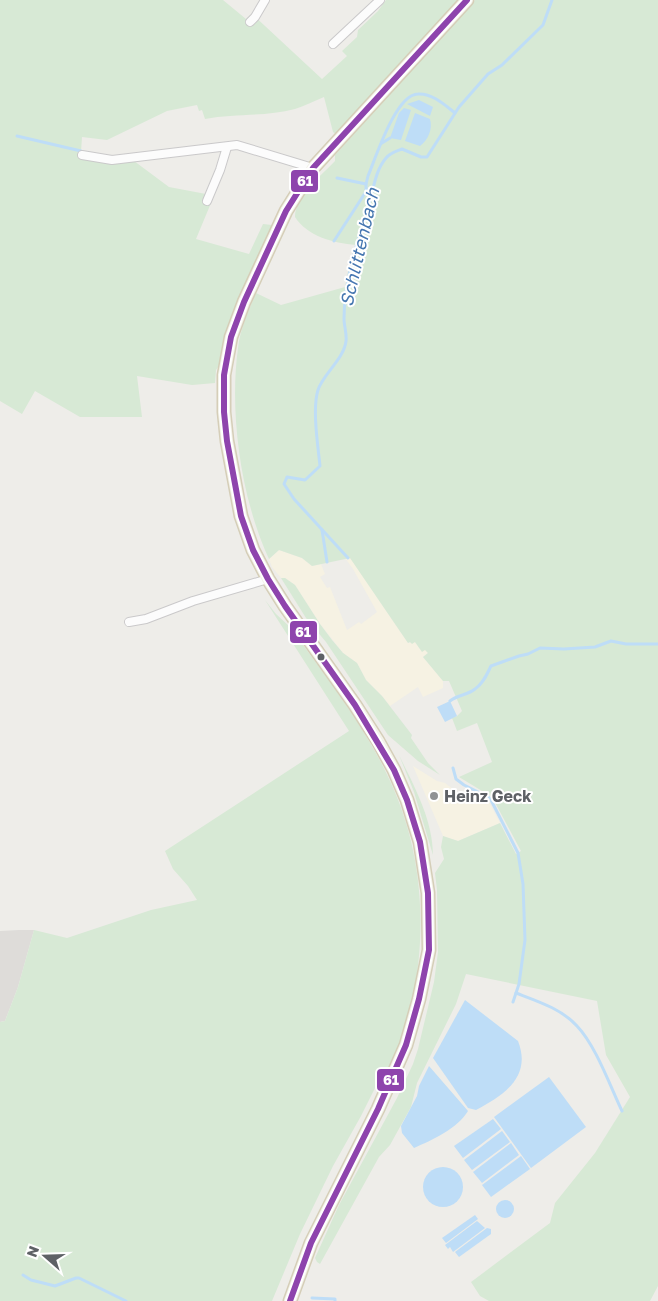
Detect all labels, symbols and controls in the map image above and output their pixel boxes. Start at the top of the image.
line badge: 61 [290,169,319,193]
text: 61 [297,172,313,189]
water label: Schlittenbach [335,185,384,308]
line badge: 61 [289,620,318,644]
text: 61 [295,623,311,640]
unlabelled marker [316,652,326,662]
place label: Heinz Geck [444,786,532,806]
marker: Heinz Geck [428,790,440,802]
line badge: 61 [376,1068,405,1092]
text: 61 [383,1071,399,1088]
north arrow [20,1231,70,1281]
text: N [23,1243,42,1259]

